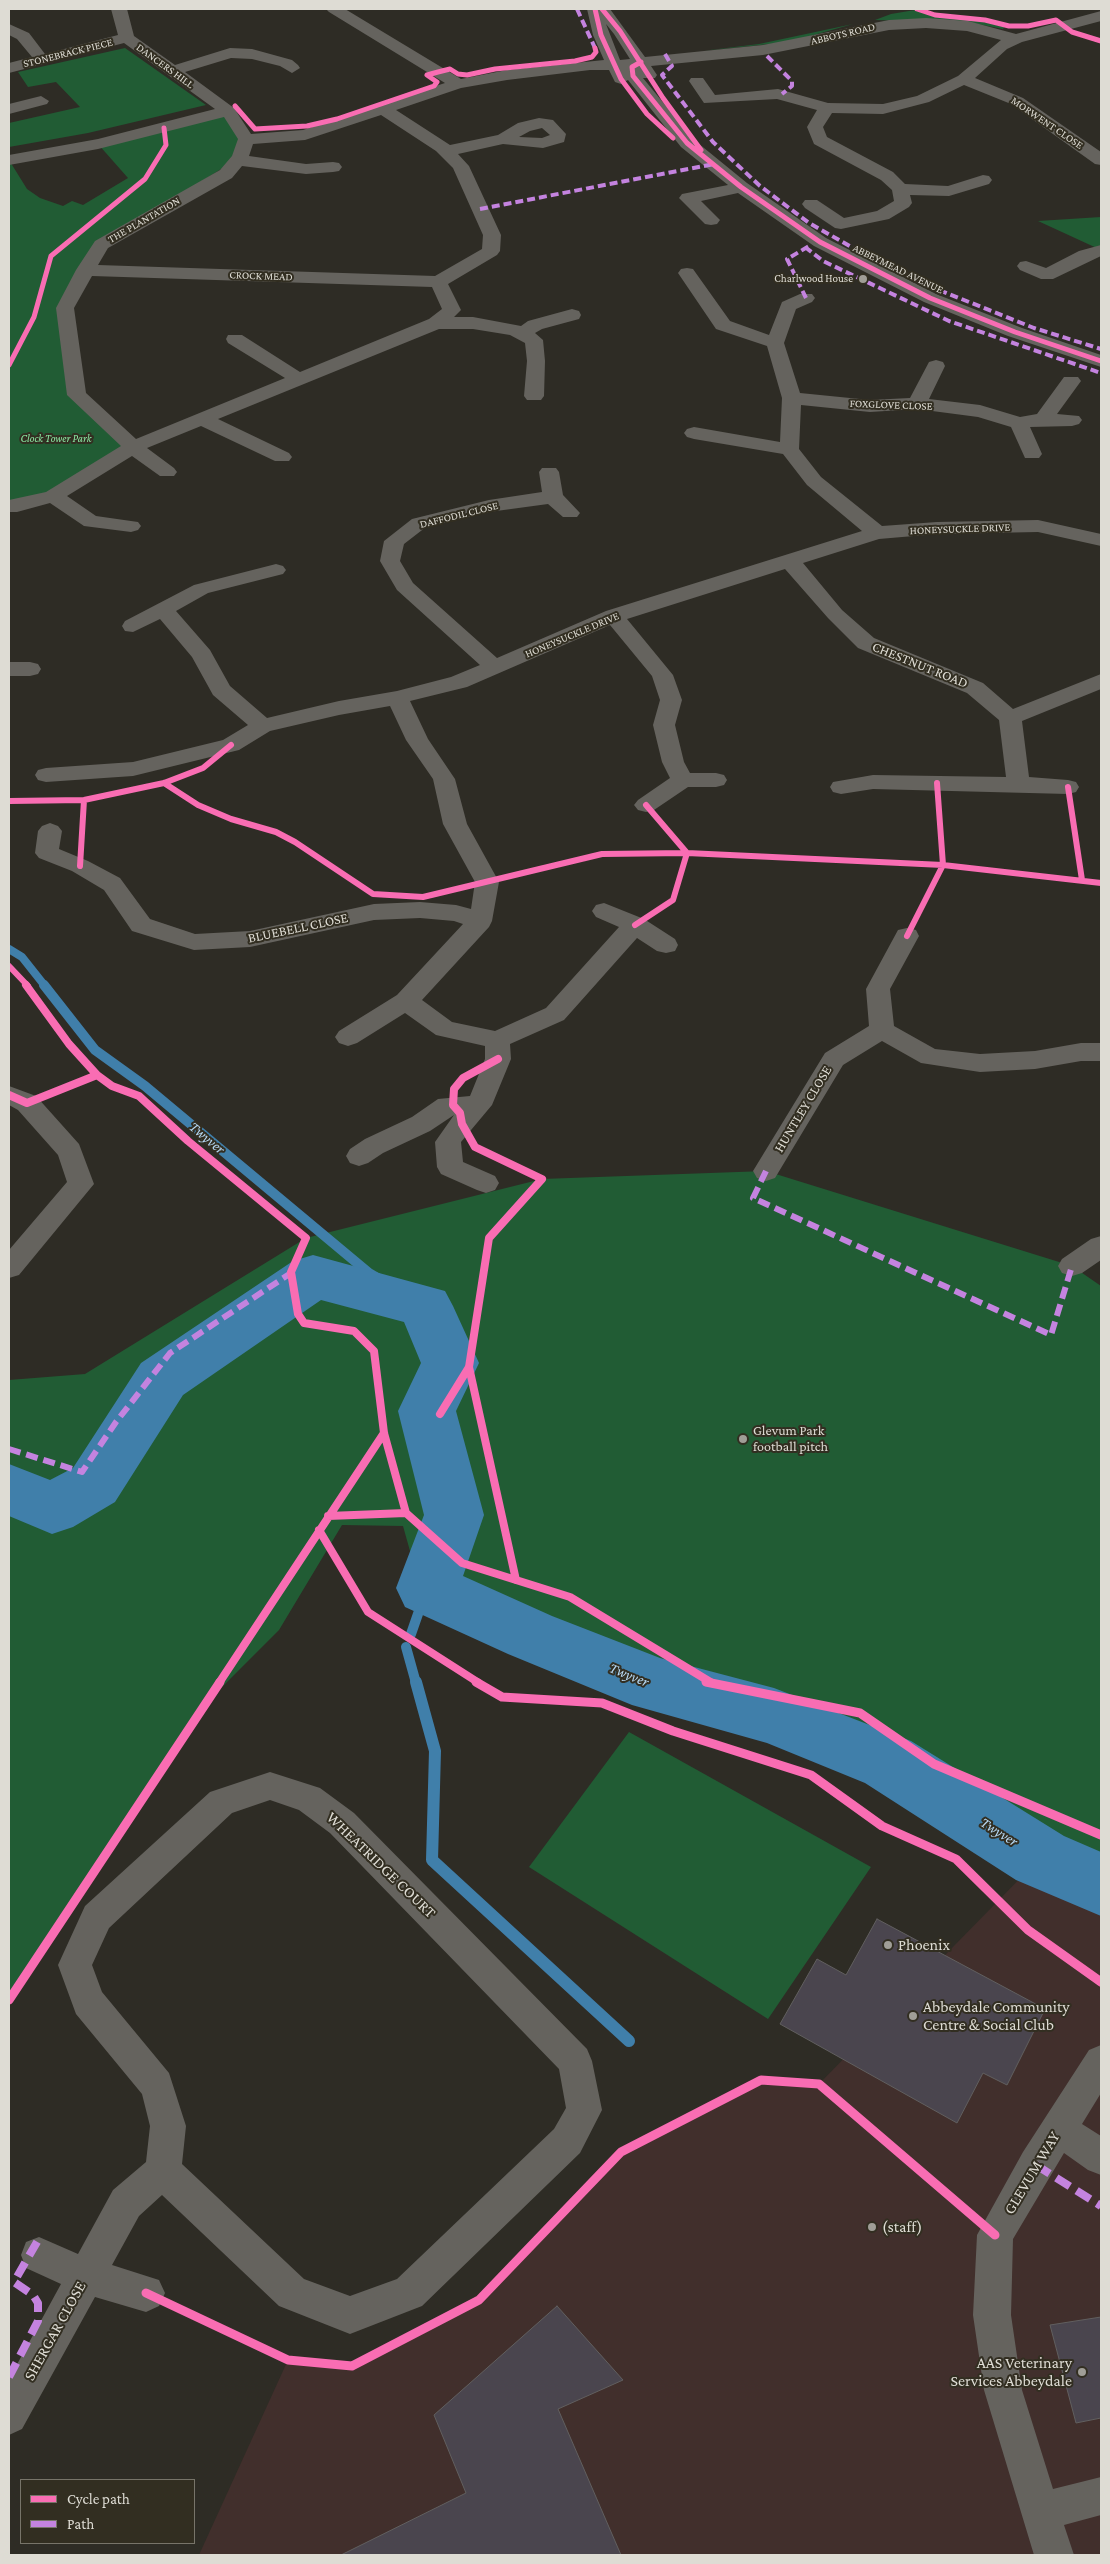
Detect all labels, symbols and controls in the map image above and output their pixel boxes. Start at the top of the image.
street label: ABBOTS ROAD [810,20,876,48]
street label: STONEBRACK PIECE [22,36,114,70]
street label: DANCERS HILL [134,41,196,91]
street label: MORWENT CLOSE [1008,94,1086,152]
street label: THE PLANTATION [106,194,182,246]
street label: ABBEYMEAD AVENUE [850,241,946,297]
street label: CROCK MEAD [229,268,293,284]
place label: Charlwood House [774,272,853,286]
marker: Charlwood House [857,273,869,285]
street label: FOXGLOVE CLOSE [849,397,933,413]
park label: Clock Tower Park [21,432,91,446]
street label: DAFFODIL CLOSE [418,499,500,531]
street label: HONEYSUCKLE DRIVE [909,521,1011,537]
street label: HONEYSUCKLE DRIVE [523,609,621,661]
street label: CHESTNUT ROAD [870,638,970,692]
street label: BLUEBELL CLOSE [246,909,350,947]
street label: HUNTLEY CLOSE [771,1063,835,1155]
water label: Twyver [186,1118,228,1158]
place label: Glevum Park football pitch [753,1423,828,1455]
marker: Glevum Park football pitch [737,1433,749,1445]
water label: Twyver [607,1659,651,1691]
street label: WHEATRIDGE COURT [322,1808,440,1922]
water label: Twyver [977,1814,1021,1850]
place label: Phoenix [898,1935,950,1955]
marker: Phoenix [882,1939,894,1951]
place label: Abbeydale Community Centre & Social Club [923,1997,1070,2035]
marker: Abbeydale Community Centre & Social Club [907,2010,919,2022]
street label: GLEVUM WAY [1000,2128,1064,2218]
place label: (staff) [882,2217,922,2237]
marker: (staff) [866,2221,878,2233]
street label: SHERGAR CLOSE [20,2278,90,2384]
place label: AAS Veterinary Services Abbeydale [951,2353,1072,2391]
marker: AAS Veterinary Services Abbeydale [1076,2366,1088,2378]
legend [20,2479,195,2544]
text: Cycle path [67,2491,130,2507]
text: Path [67,2516,94,2532]

